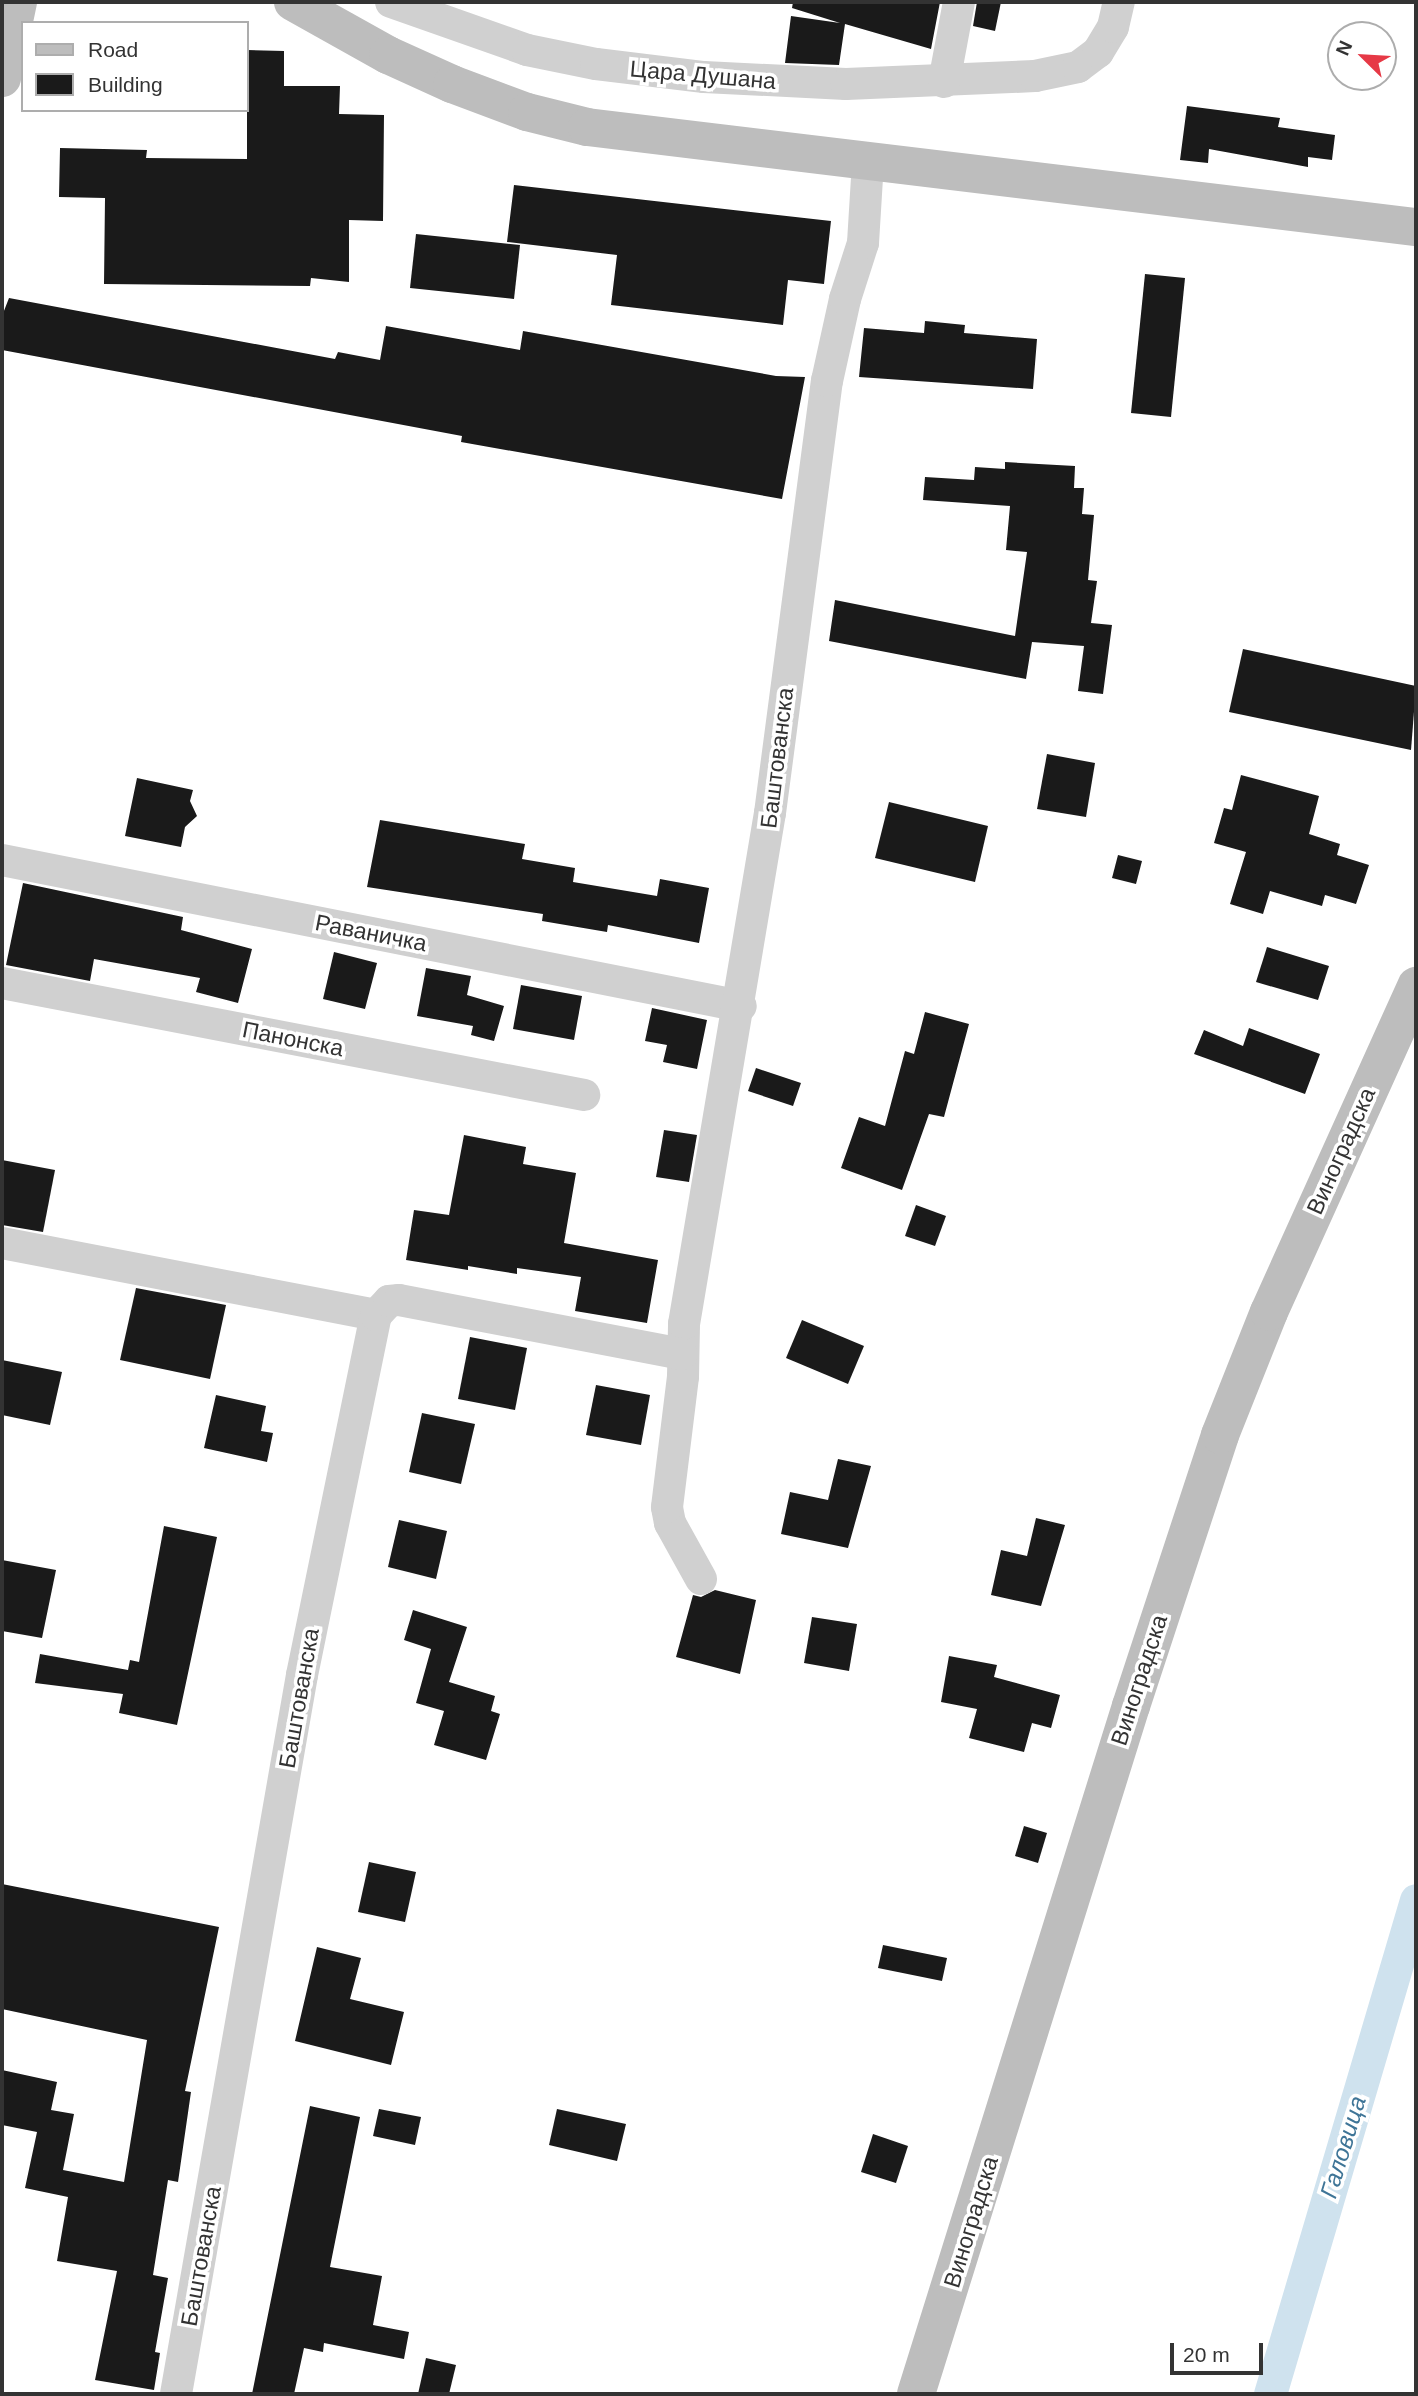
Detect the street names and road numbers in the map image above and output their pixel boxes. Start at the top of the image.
street label: Цара Душана [629,55,777,95]
street label: Баштованска [755,686,799,830]
street label: Раваничка [313,909,429,957]
street label: Панонска [240,1016,346,1062]
street label: Виноградска [1301,1083,1381,1219]
street label: Виноградска [1105,1611,1173,1749]
street label: Баштованска [273,1626,325,1770]
street label: Виноградска [938,2153,1004,2291]
street label: Баштованска [175,2184,227,2328]

